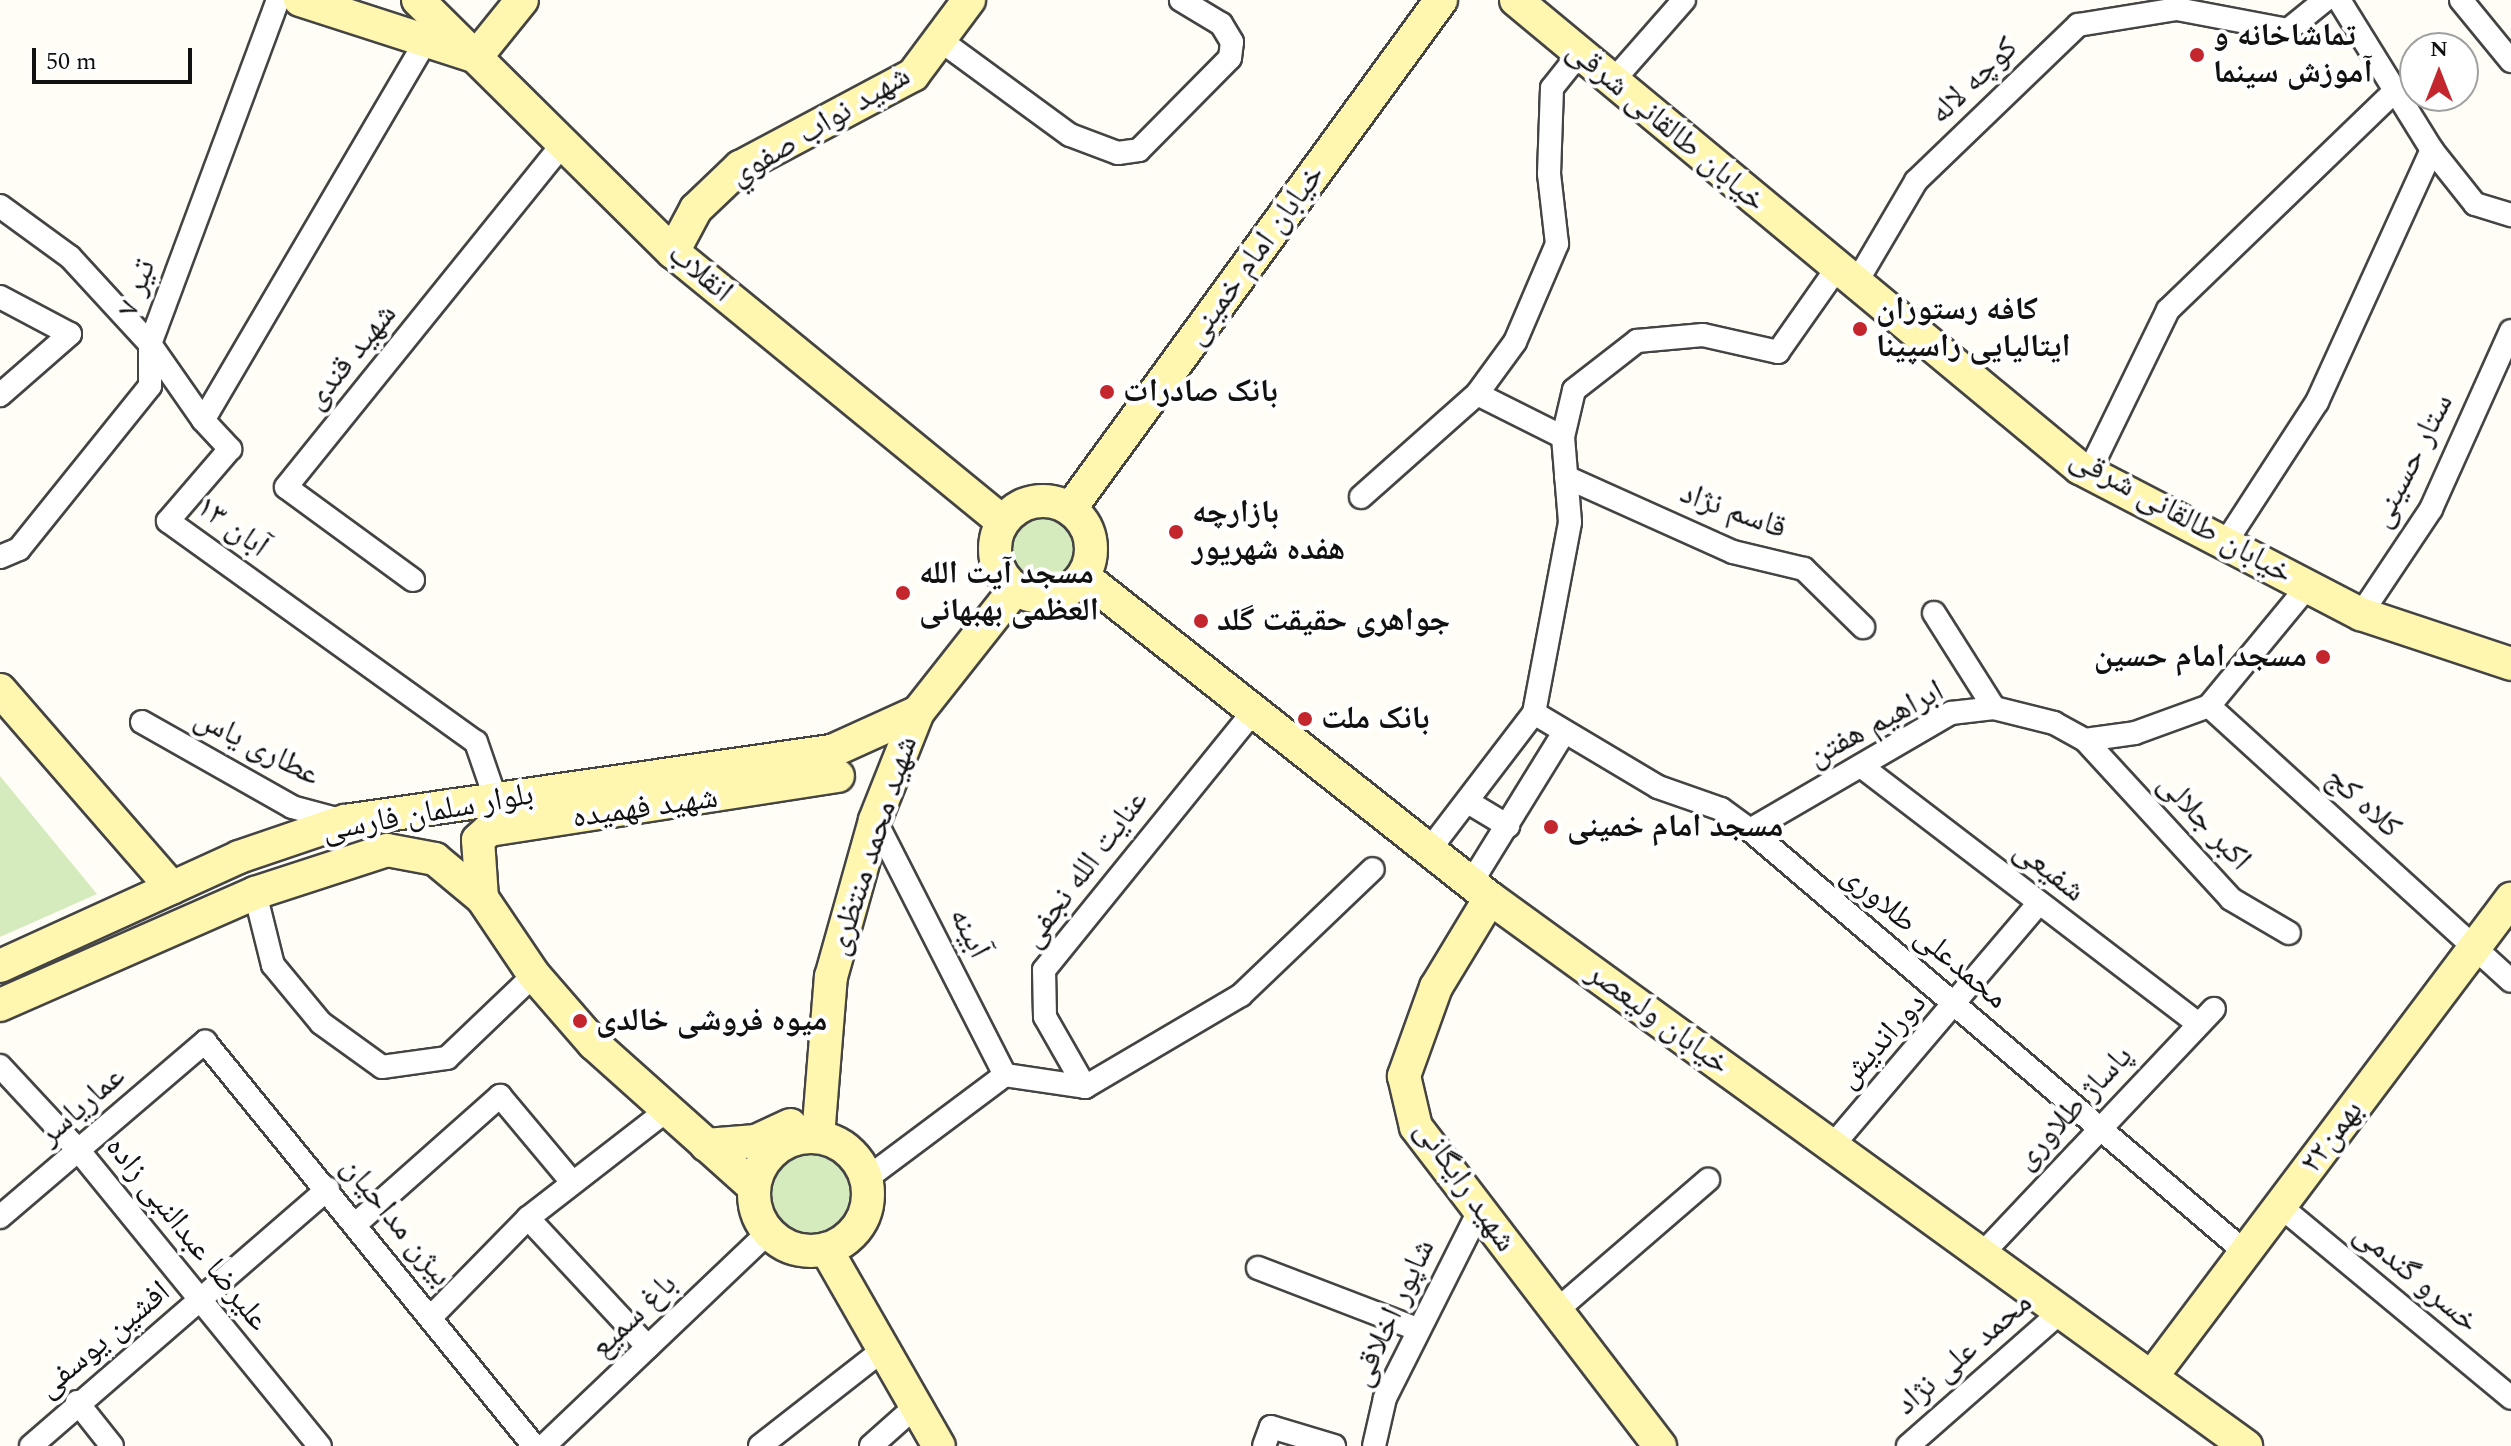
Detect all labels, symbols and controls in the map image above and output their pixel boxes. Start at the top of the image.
place label: تماشاخانه و آموزش سینما [2213,18,2373,93]
street label: کوچه لاله [1921,29,2027,133]
street label: خیابان طالقانی شرقی [1559,31,1773,221]
scale bar [36,32,196,82]
north arrow [2399,32,2479,112]
text: N [2430,33,2448,66]
text: 50 m [46,44,97,80]
marker: تماشاخانه و آموزش سینما [2188,46,2206,64]
street label: شهید نواب صفوي [723,57,917,195]
street label: خیابان امام خمینی [1177,157,1333,353]
street label: انقلاب [660,235,740,311]
street label: ۷ تیر [109,254,165,322]
place label: کافه رستوران ایتالیایی راسپینا [1876,292,2071,367]
street label: شهید قندی [297,296,405,418]
marker: کافه رستوران ایتالیایی راسپینا [1851,320,1869,338]
place label: بانک صادرات [1123,373,1278,411]
marker: بانک صادرات [1098,383,1116,401]
street label: ستار حسینی [2362,387,2462,535]
street label: خیابان طالقانی شرقی [2063,439,2299,593]
street label: قاسم نژاد [1675,474,1791,548]
street label: ۱۳ آبان [188,488,276,566]
place label: بازارچه هفده شهریور [1192,495,1345,570]
marker: بازارچه هفده شهریور [1167,523,1185,541]
place label: مسجد آیت الله العظمی بهبهانی [919,556,1099,631]
marker: مسجد آیت الله العظمی بهبهانی [894,584,912,602]
place label: جواهری حقیقت گلد [1217,602,1450,640]
marker: جواهری حقیقت گلد [1192,612,1210,630]
place label: مسجد امام حسین [2094,638,2307,676]
marker: مسجد امام حسین [2314,648,2332,666]
street label: ابراهیم هفتن [1801,672,1951,776]
street label: عطاری یاس [188,699,326,795]
place label: بانک ملت [1321,700,1430,738]
marker: بانک ملت [1296,710,1314,728]
street label: شهید محمد منتظری [819,731,927,961]
street label: کلاه کج [2317,759,2409,847]
street label: اکبر جلالی [2149,765,2259,879]
street label: بلوار سلمان فارسی [320,776,536,850]
street label: شهید فهمیده [570,779,720,837]
street label: عنایت الله نجفی [1013,782,1157,956]
place label: مسجد امام خمینی [1567,808,1783,846]
marker: مسجد امام خمینی [1542,818,1560,836]
street label: شفیعی [2006,831,2092,911]
street label: محمدعلی طلاوری [1833,856,2015,1018]
street label: آبینه [940,901,998,965]
street label: خیابان ولیعصر [1579,954,1737,1084]
street label: دوراندیش [1829,985,1935,1097]
place label: میوه فروشی خالدی [596,1002,827,1040]
marker: میوه فروشی خالدی [571,1012,589,1030]
street label: پاساژ طلاوری [2007,1038,2141,1178]
street label: عماریاسر [31,1058,133,1154]
street label: ۲۲بهمن [2292,1093,2372,1181]
street label: شهید رایگانی [1406,1113,1524,1259]
street label: علیرضا عبدالنبی زاده [97,1129,277,1339]
street label: بیژن مداحیان [332,1149,460,1295]
street label: خسرو گندمی [2346,1214,2486,1342]
street label: شاپور اخلاقی [1342,1233,1444,1393]
street label: باغ سمیع [583,1266,685,1366]
street label: افشین یوسفی [30,1273,178,1407]
street label: محمد علی نژاد [1888,1284,2040,1424]

